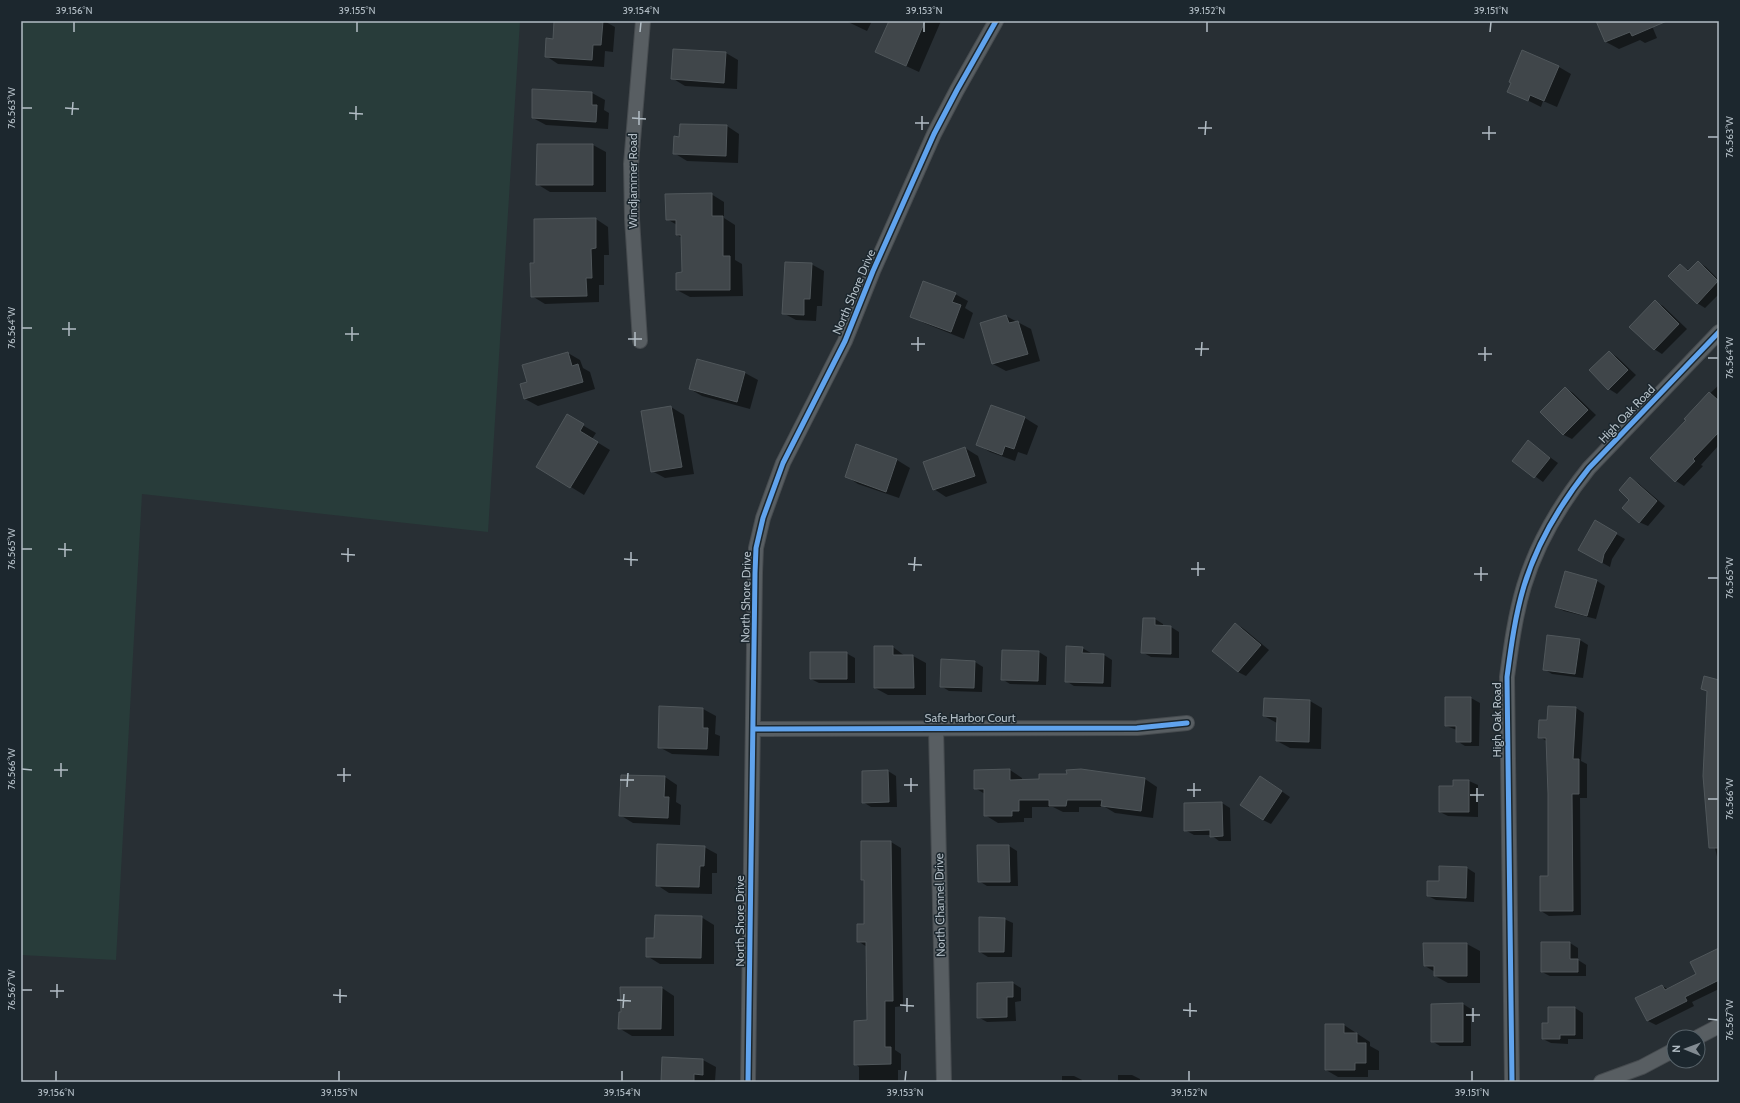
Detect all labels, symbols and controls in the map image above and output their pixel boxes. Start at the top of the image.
text: 39.156°N [55,4,93,17]
text: 39.155°N [339,4,375,17]
text: 39.154°N [622,4,660,17]
text: 39.153°N [906,4,942,17]
text: 39.152°N [1189,4,1225,17]
text: 39.151°N [1474,4,1508,17]
text: 76.563°W [5,87,18,129]
text: 76.563°W [1723,116,1736,158]
street label: Windjammer Road [625,133,640,229]
street label: North Shore Drive [829,247,878,337]
text: 76.564°W [5,307,18,349]
text: 76.564°W [1723,337,1736,379]
street label: High Oak Road [1595,381,1658,446]
text: 76.565°W [5,528,18,570]
street label: North Shore Drive [737,551,754,643]
text: 76.565°W [1723,557,1736,599]
street label: High Oak Road [1489,682,1504,758]
street label: Safe Harbor Court [924,710,1016,725]
text: 76.566°W [5,748,18,790]
text: 76.566°W [1723,778,1736,820]
street label: North Channel Drive [931,853,948,957]
street label: North Shore Drive [732,875,747,967]
text: 76.567°W [5,969,18,1010]
text: 76.567°W [1723,999,1736,1040]
north arrow [1666,1029,1706,1069]
text: N [1669,1045,1683,1053]
text: 39.156°N [37,1086,75,1099]
text: 39.155°N [321,1086,357,1099]
text: 39.154°N [603,1086,641,1099]
text: 39.153°N [887,1086,923,1099]
text: 39.152°N [1171,1086,1207,1099]
text: 39.151°N [1455,1086,1489,1099]

